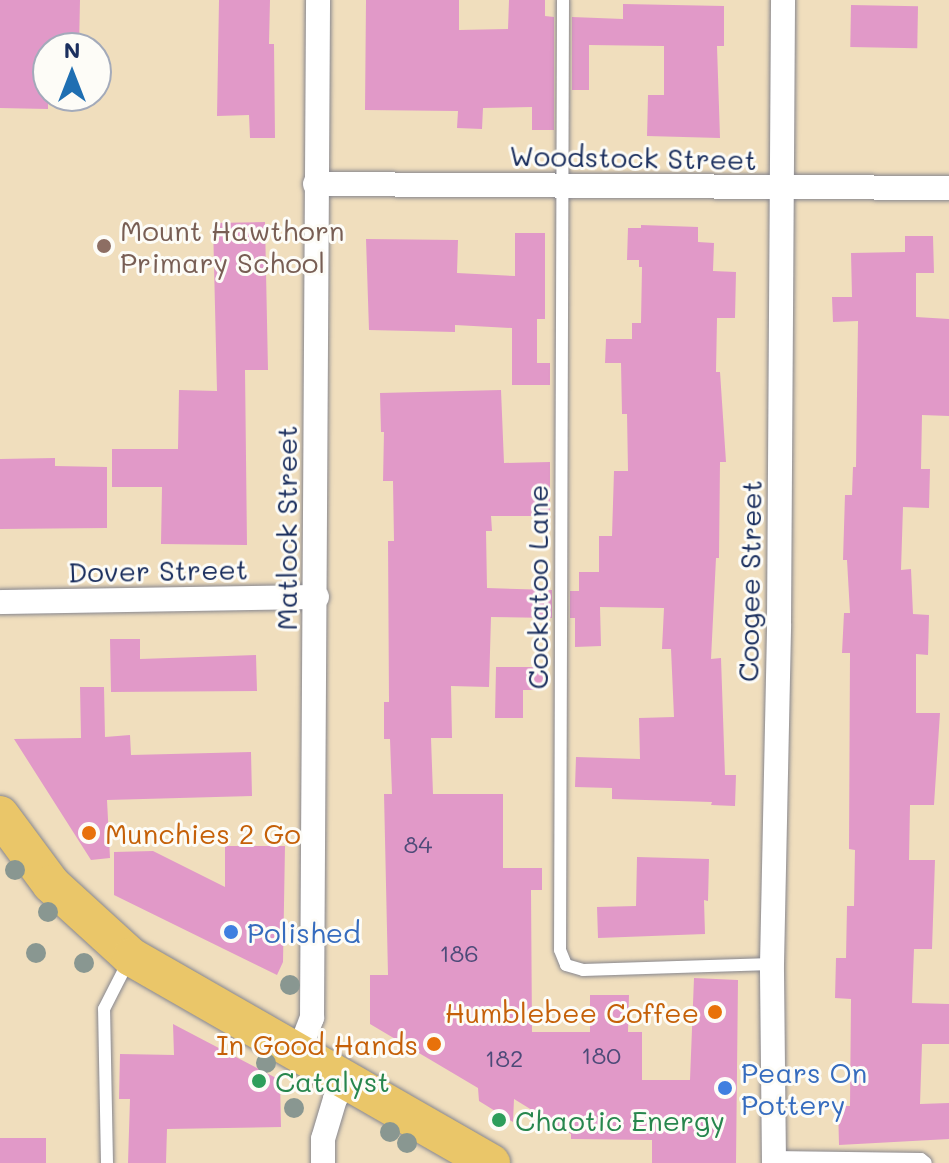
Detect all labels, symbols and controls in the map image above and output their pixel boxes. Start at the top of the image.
north arrow [32,32,112,112]
text: N [64,35,80,64]
street label: Woodstock Street [509,138,757,176]
place label: Mount Hawthorn Primary School [120,213,344,279]
marker: Mount Hawthorn Primary School [95,237,113,255]
street label: Matlock Street [269,425,303,631]
street label: Coogee Street [730,480,768,682]
street label: Cockatoo Lane [520,485,554,689]
street label: Dover Street [68,552,248,588]
place label: Munchies 2 Go [105,816,301,850]
marker: Munchies 2 Go [80,824,98,842]
house number: 84 [404,830,432,858]
place label: Polished [247,915,361,949]
marker: Polished [222,923,240,941]
house number: 186 [439,939,479,967]
place label: Humblebee Coffee [445,995,699,1029]
marker: Humblebee Coffee [706,1003,724,1021]
place label: In Good Hands [216,1027,418,1061]
marker: In Good Hands [425,1035,443,1053]
house number: 180 [581,1041,621,1069]
house number: 182 [485,1044,523,1072]
place label: Pears On Pottery [741,1055,867,1121]
place label: Catalyst [275,1064,390,1098]
marker: Catalyst [250,1072,268,1090]
marker: Pears On Pottery [716,1079,734,1097]
place label: Chaotic Energy [515,1103,725,1137]
marker: Chaotic Energy [490,1111,508,1129]

